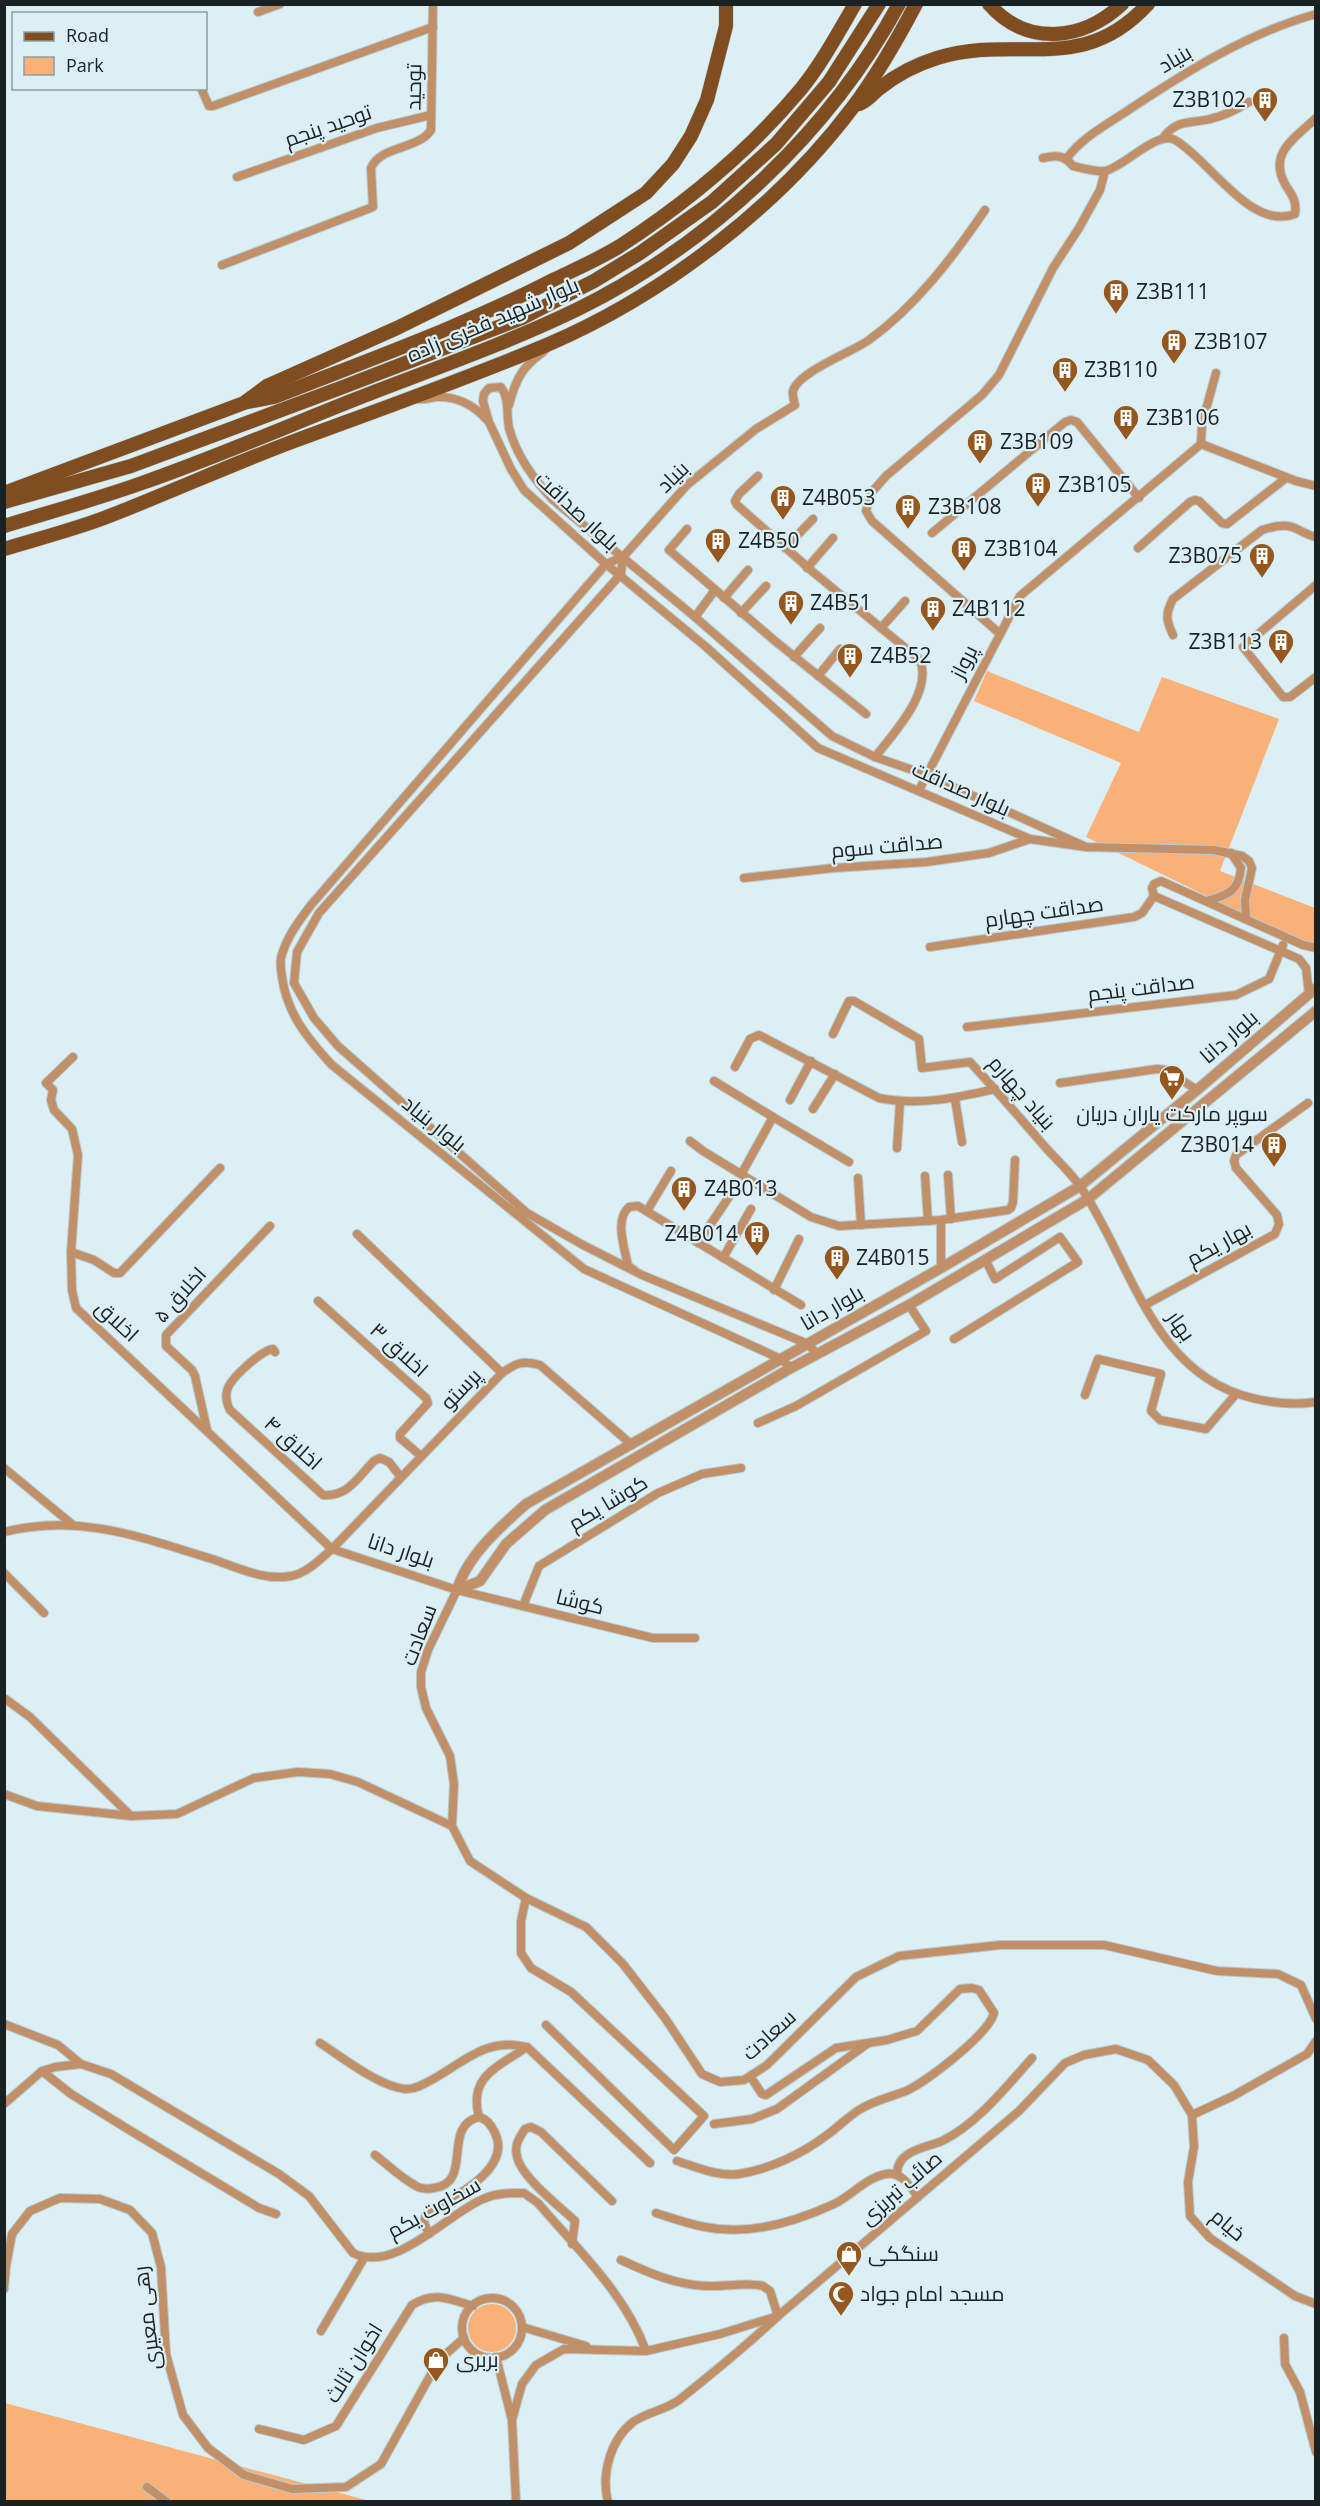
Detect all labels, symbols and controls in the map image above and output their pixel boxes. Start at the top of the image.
legend [12,12,207,90]
text: Road [66,23,109,47]
street label: بنیاد [1153,37,1196,79]
text: Park [66,53,104,77]
street label: توحید [399,63,427,111]
place label: Z3B102 [1172,85,1246,113]
building icon: Z3B102 [1250,85,1280,123]
street label: توحید پنجم [280,97,376,154]
street label: بلوار شهید فخری زاده [402,270,583,368]
building icon: Z3B111 [1101,277,1131,315]
place label: Z3B111 [1136,277,1210,305]
building icon: Z3B107 [1159,327,1189,365]
place label: Z3B107 [1194,327,1268,355]
building icon: Z3B110 [1050,355,1080,393]
place label: Z3B110 [1084,355,1158,383]
building icon: Z3B106 [1111,403,1141,441]
place label: Z3B106 [1146,403,1220,431]
building icon: Z3B109 [965,427,995,465]
place label: Z3B109 [1000,427,1074,455]
street label: بنیاد [650,454,694,498]
street label: بلوار صداقت [530,464,626,556]
building icon: Z3B105 [1023,470,1053,508]
place label: Z3B105 [1058,470,1132,498]
building icon: Z4B053 [768,483,798,521]
place label: Z4B053 [802,483,876,511]
building icon: Z3B108 [893,492,923,530]
place label: Z3B108 [928,492,1002,520]
building icon: Z4B50 [703,526,733,564]
place label: Z4B50 [738,526,800,554]
building icon: Z3B104 [949,534,979,572]
place label: Z3B104 [984,534,1058,562]
place label: Z3B075 [1168,541,1242,569]
building icon: Z3B075 [1247,541,1277,579]
building icon: Z4B51 [776,588,806,626]
place label: Z4B51 [810,588,872,616]
building icon: Z4B112 [918,594,948,632]
place label: Z4B112 [952,594,1026,622]
place label: Z3B113 [1188,627,1262,655]
building icon: Z3B113 [1266,627,1296,665]
street label: پرواز [942,639,984,685]
building icon: Z4B52 [835,641,865,679]
place label: Z4B52 [870,641,932,669]
street label: بلوار صداقت [908,754,1015,822]
street label: صداقت سوم [830,826,944,865]
street label: صداقت چهارم [983,889,1105,934]
street label: صداقت پنجم [1086,967,1196,1008]
street label: بلوار دانا [1193,1003,1263,1069]
street label: بنیاد چهارم [982,1049,1063,1136]
supermarket icon: سوپر مارکت یاران دریان [1157,1063,1187,1101]
street label: بلوار بنیاد [397,1089,473,1158]
place label: سوپر مارکت یاران دریان [1076,1099,1268,1128]
place label: Z3B014 [1180,1130,1254,1158]
building icon: Z3B014 [1259,1130,1289,1168]
building icon: Z4B013 [669,1174,699,1212]
place label: Z4B013 [704,1174,778,1202]
street label: بهار یکم [1181,1214,1256,1273]
place label: Z4B014 [664,1219,738,1247]
building icon: Z4B014 [742,1219,772,1257]
building icon: Z4B015 [822,1243,852,1281]
place label: Z4B015 [856,1243,930,1271]
street label: اخلاق ۵ [147,1260,212,1328]
street label: بلوار دانا [795,1278,868,1336]
street label: اخلاق [90,1293,145,1347]
street label: بهار [1161,1304,1202,1346]
street label: اخلاق ۳ [365,1316,435,1383]
street label: پرستو [434,1361,488,1416]
street label: اخلاق ۴ [259,1409,329,1476]
street label: کوشا یکم [563,1468,653,1538]
street label: بلوار دانا [364,1526,438,1574]
street label: کوشا [553,1582,607,1621]
street label: سعادت [394,1600,443,1669]
street label: سعادت [735,2003,801,2066]
street label: صائب تبریزی [853,2144,947,2231]
street label: سخاوت یکم [382,2170,486,2245]
street label: خیام [1205,2202,1252,2248]
shop icon: سنگکی [834,2239,864,2277]
place label: سنگکی [868,2239,939,2267]
street label: رهی معیری [126,2265,166,2372]
mosque icon: مسجد امام جواد [826,2279,856,2317]
place label: مسجد امام جواد [860,2279,1004,2308]
street label: اخوان ثالث [318,2317,389,2408]
shop icon: بربری [421,2345,451,2383]
place label: بربری [456,2345,499,2373]

